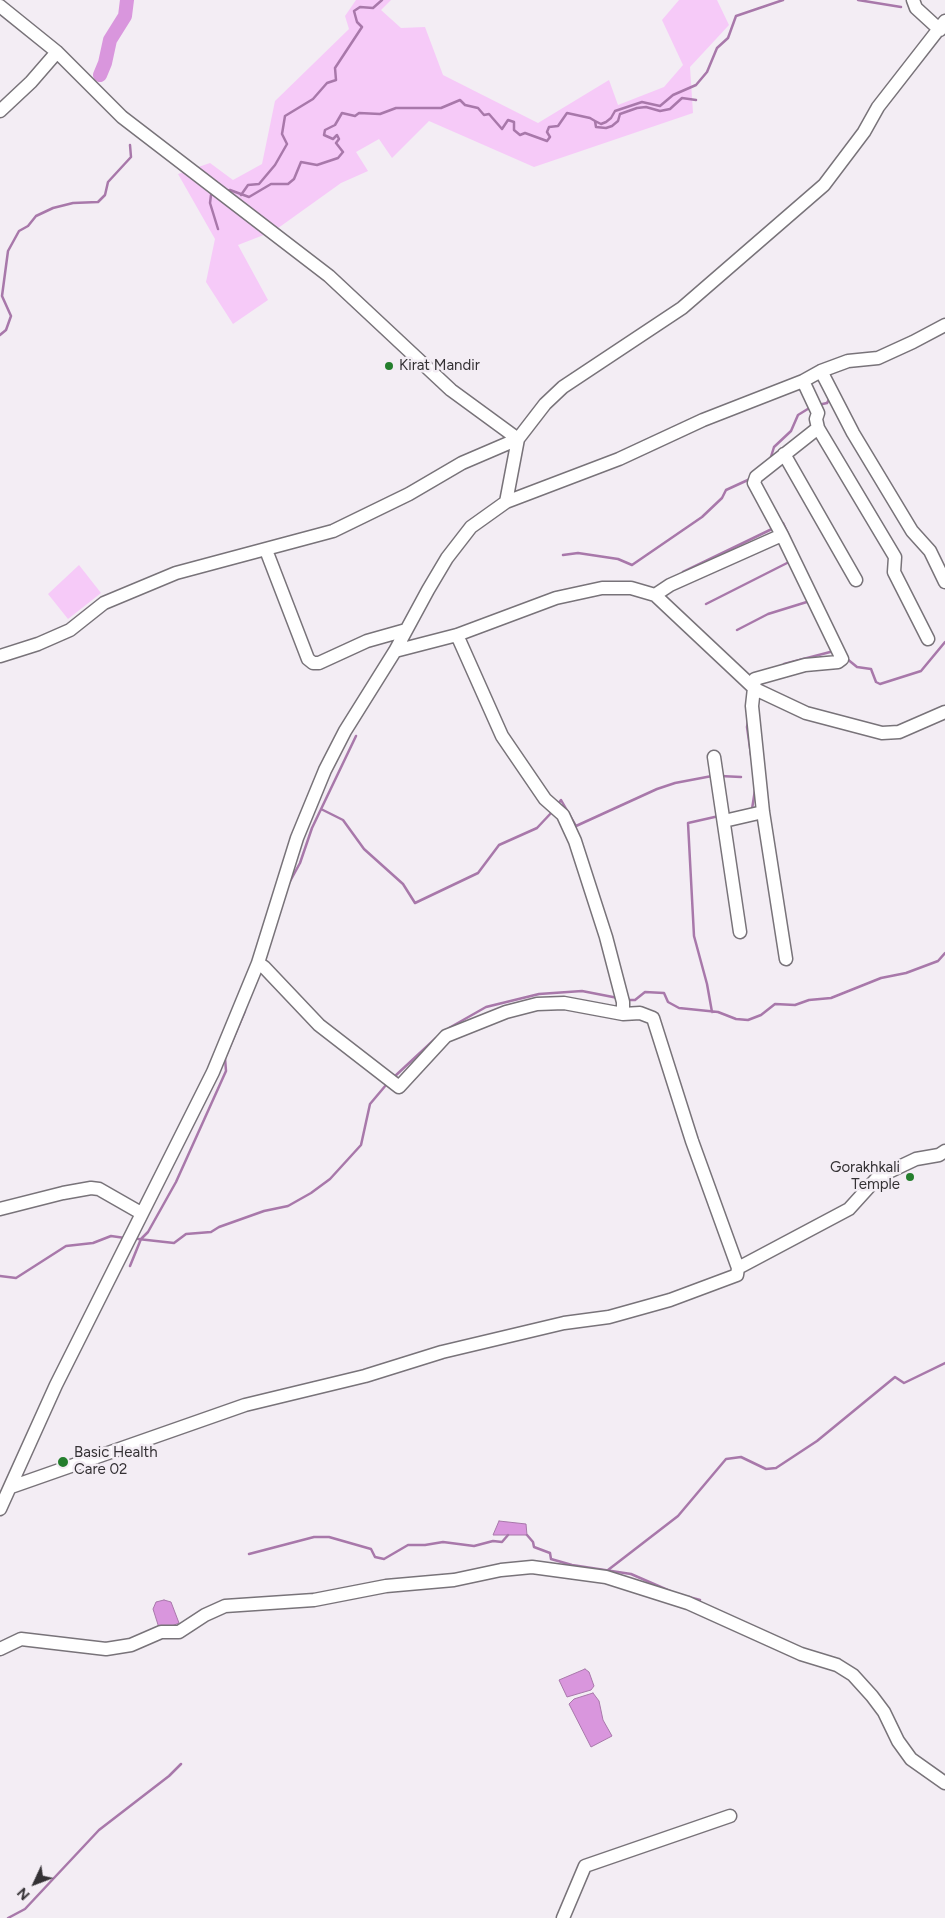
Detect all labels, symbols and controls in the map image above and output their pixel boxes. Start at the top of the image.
place label: Kirat Mandir [399,357,480,375]
marker: Kirat Mandir [383,360,395,372]
place label: Gorakhkali Temple [830,1159,900,1194]
marker: Gorakhkali Temple [904,1171,916,1183]
place label: Basic Health Care 02 [74,1444,158,1479]
marker: Basic Health Care 02 [56,1455,70,1469]
north arrow [10,1858,60,1908]
text: N [14,1884,34,1903]

